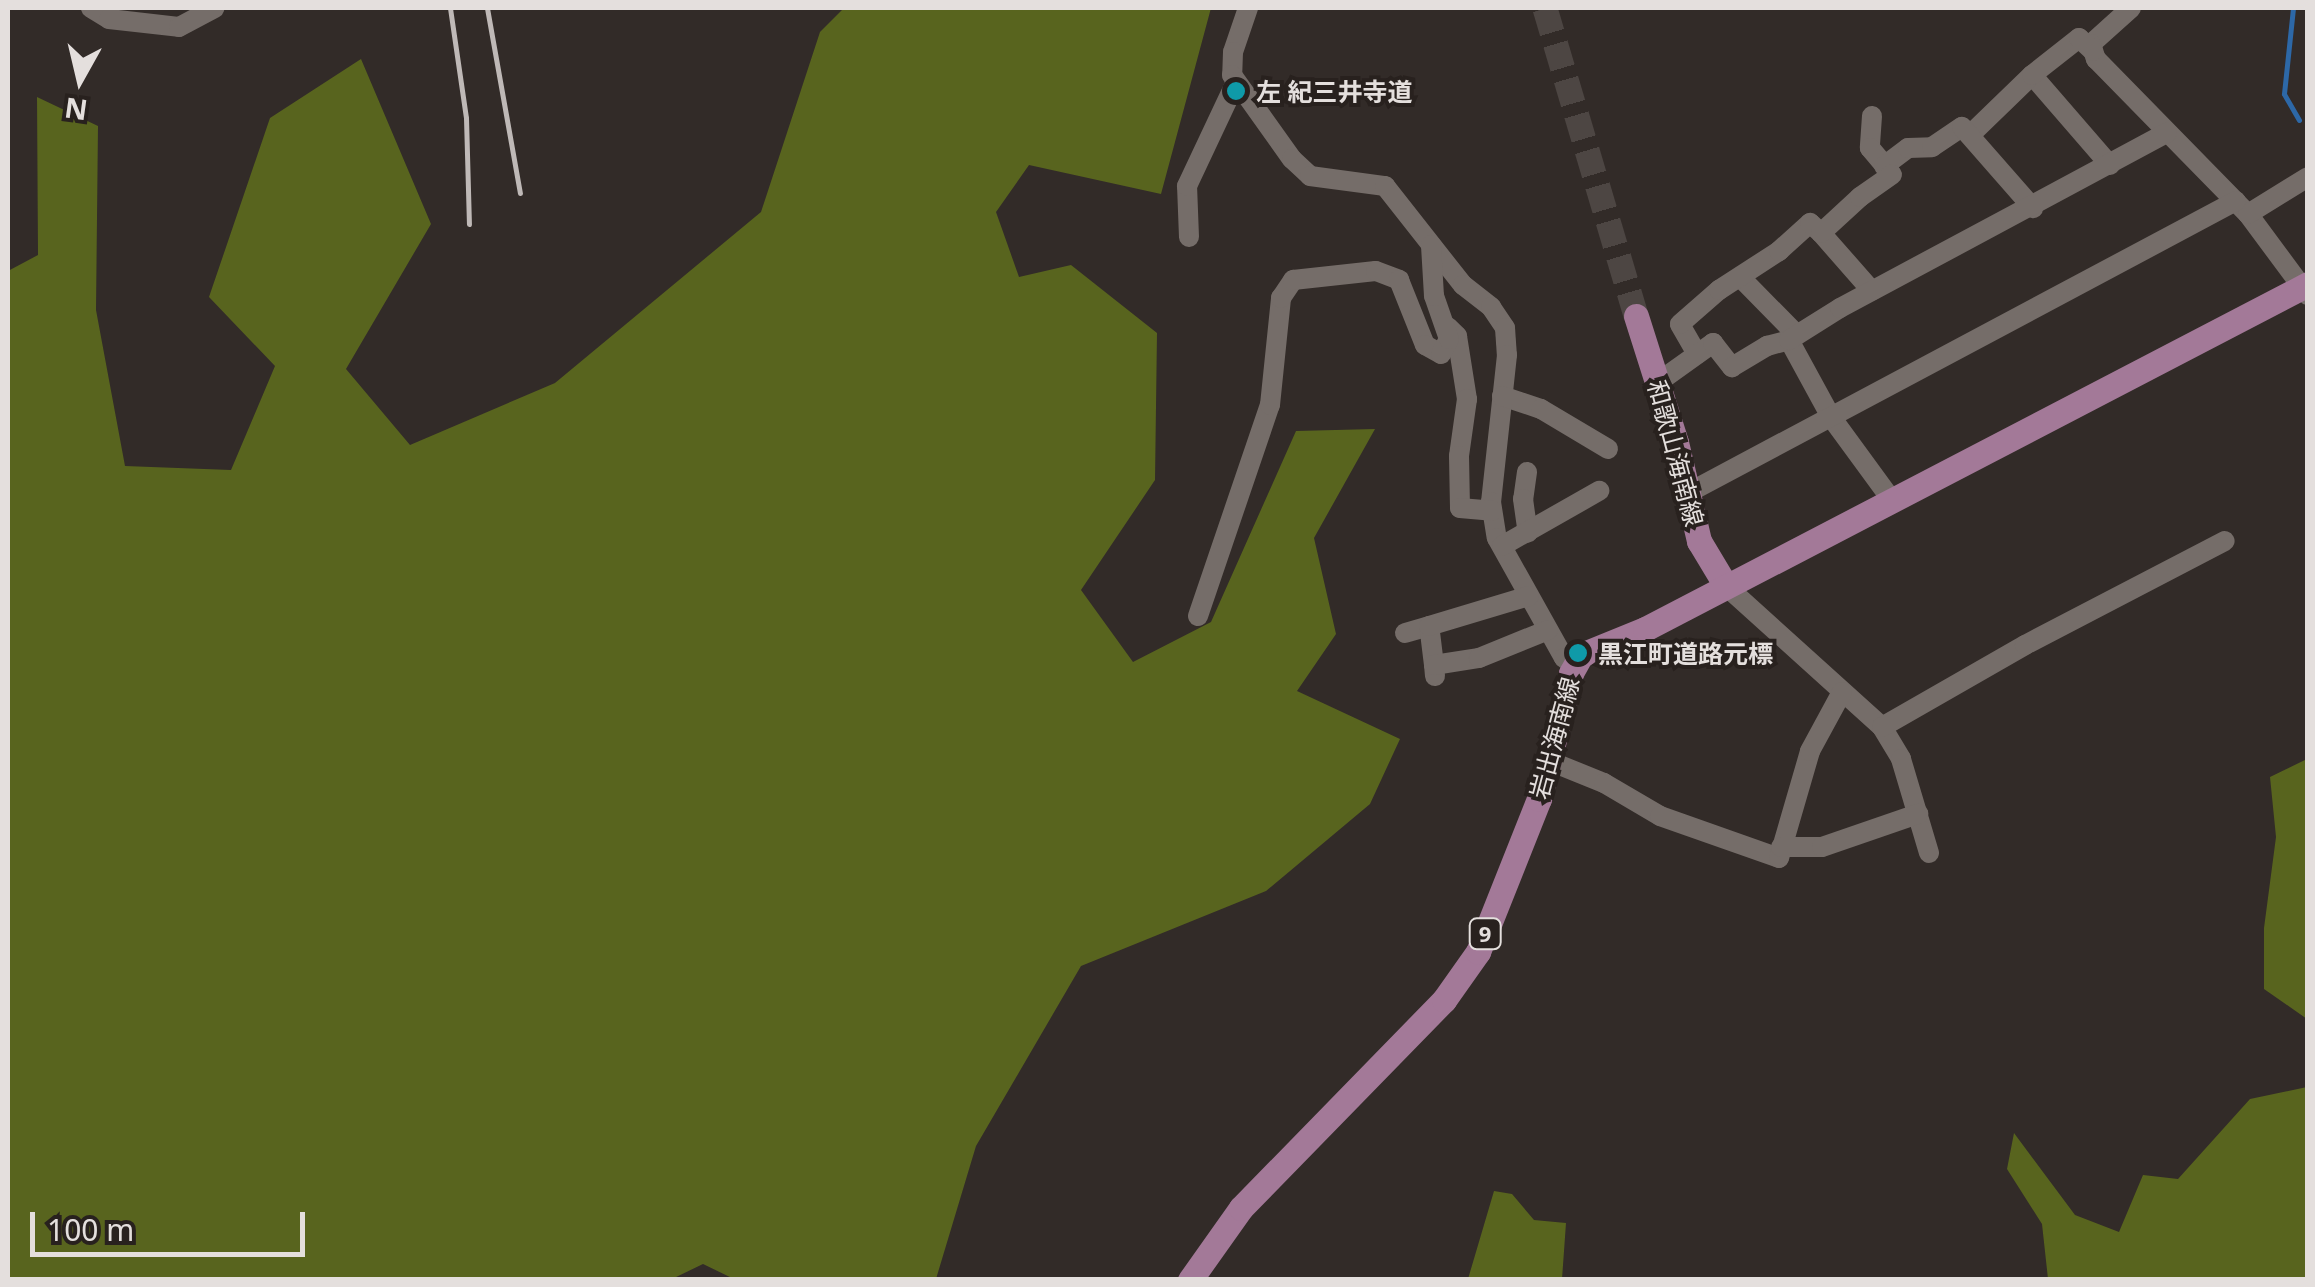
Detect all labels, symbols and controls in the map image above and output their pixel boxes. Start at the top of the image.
north arrow [30,30,130,130]
place label: 左 紀三井寺道 [1256,76,1412,106]
marker: 左 紀三井寺道 [1225,80,1247,102]
text: N [62,89,90,130]
street label: 和歌山海南線 [1642,377,1710,529]
place label: 黒江町道路元標 [1598,638,1773,668]
marker: 黒江町道路元標 [1567,642,1589,664]
street label: 岩出海南線 [1523,674,1585,802]
road number: 9 [1468,917,1502,951]
scale bar [35,1192,310,1254]
text: 100 m [47,1209,134,1250]

